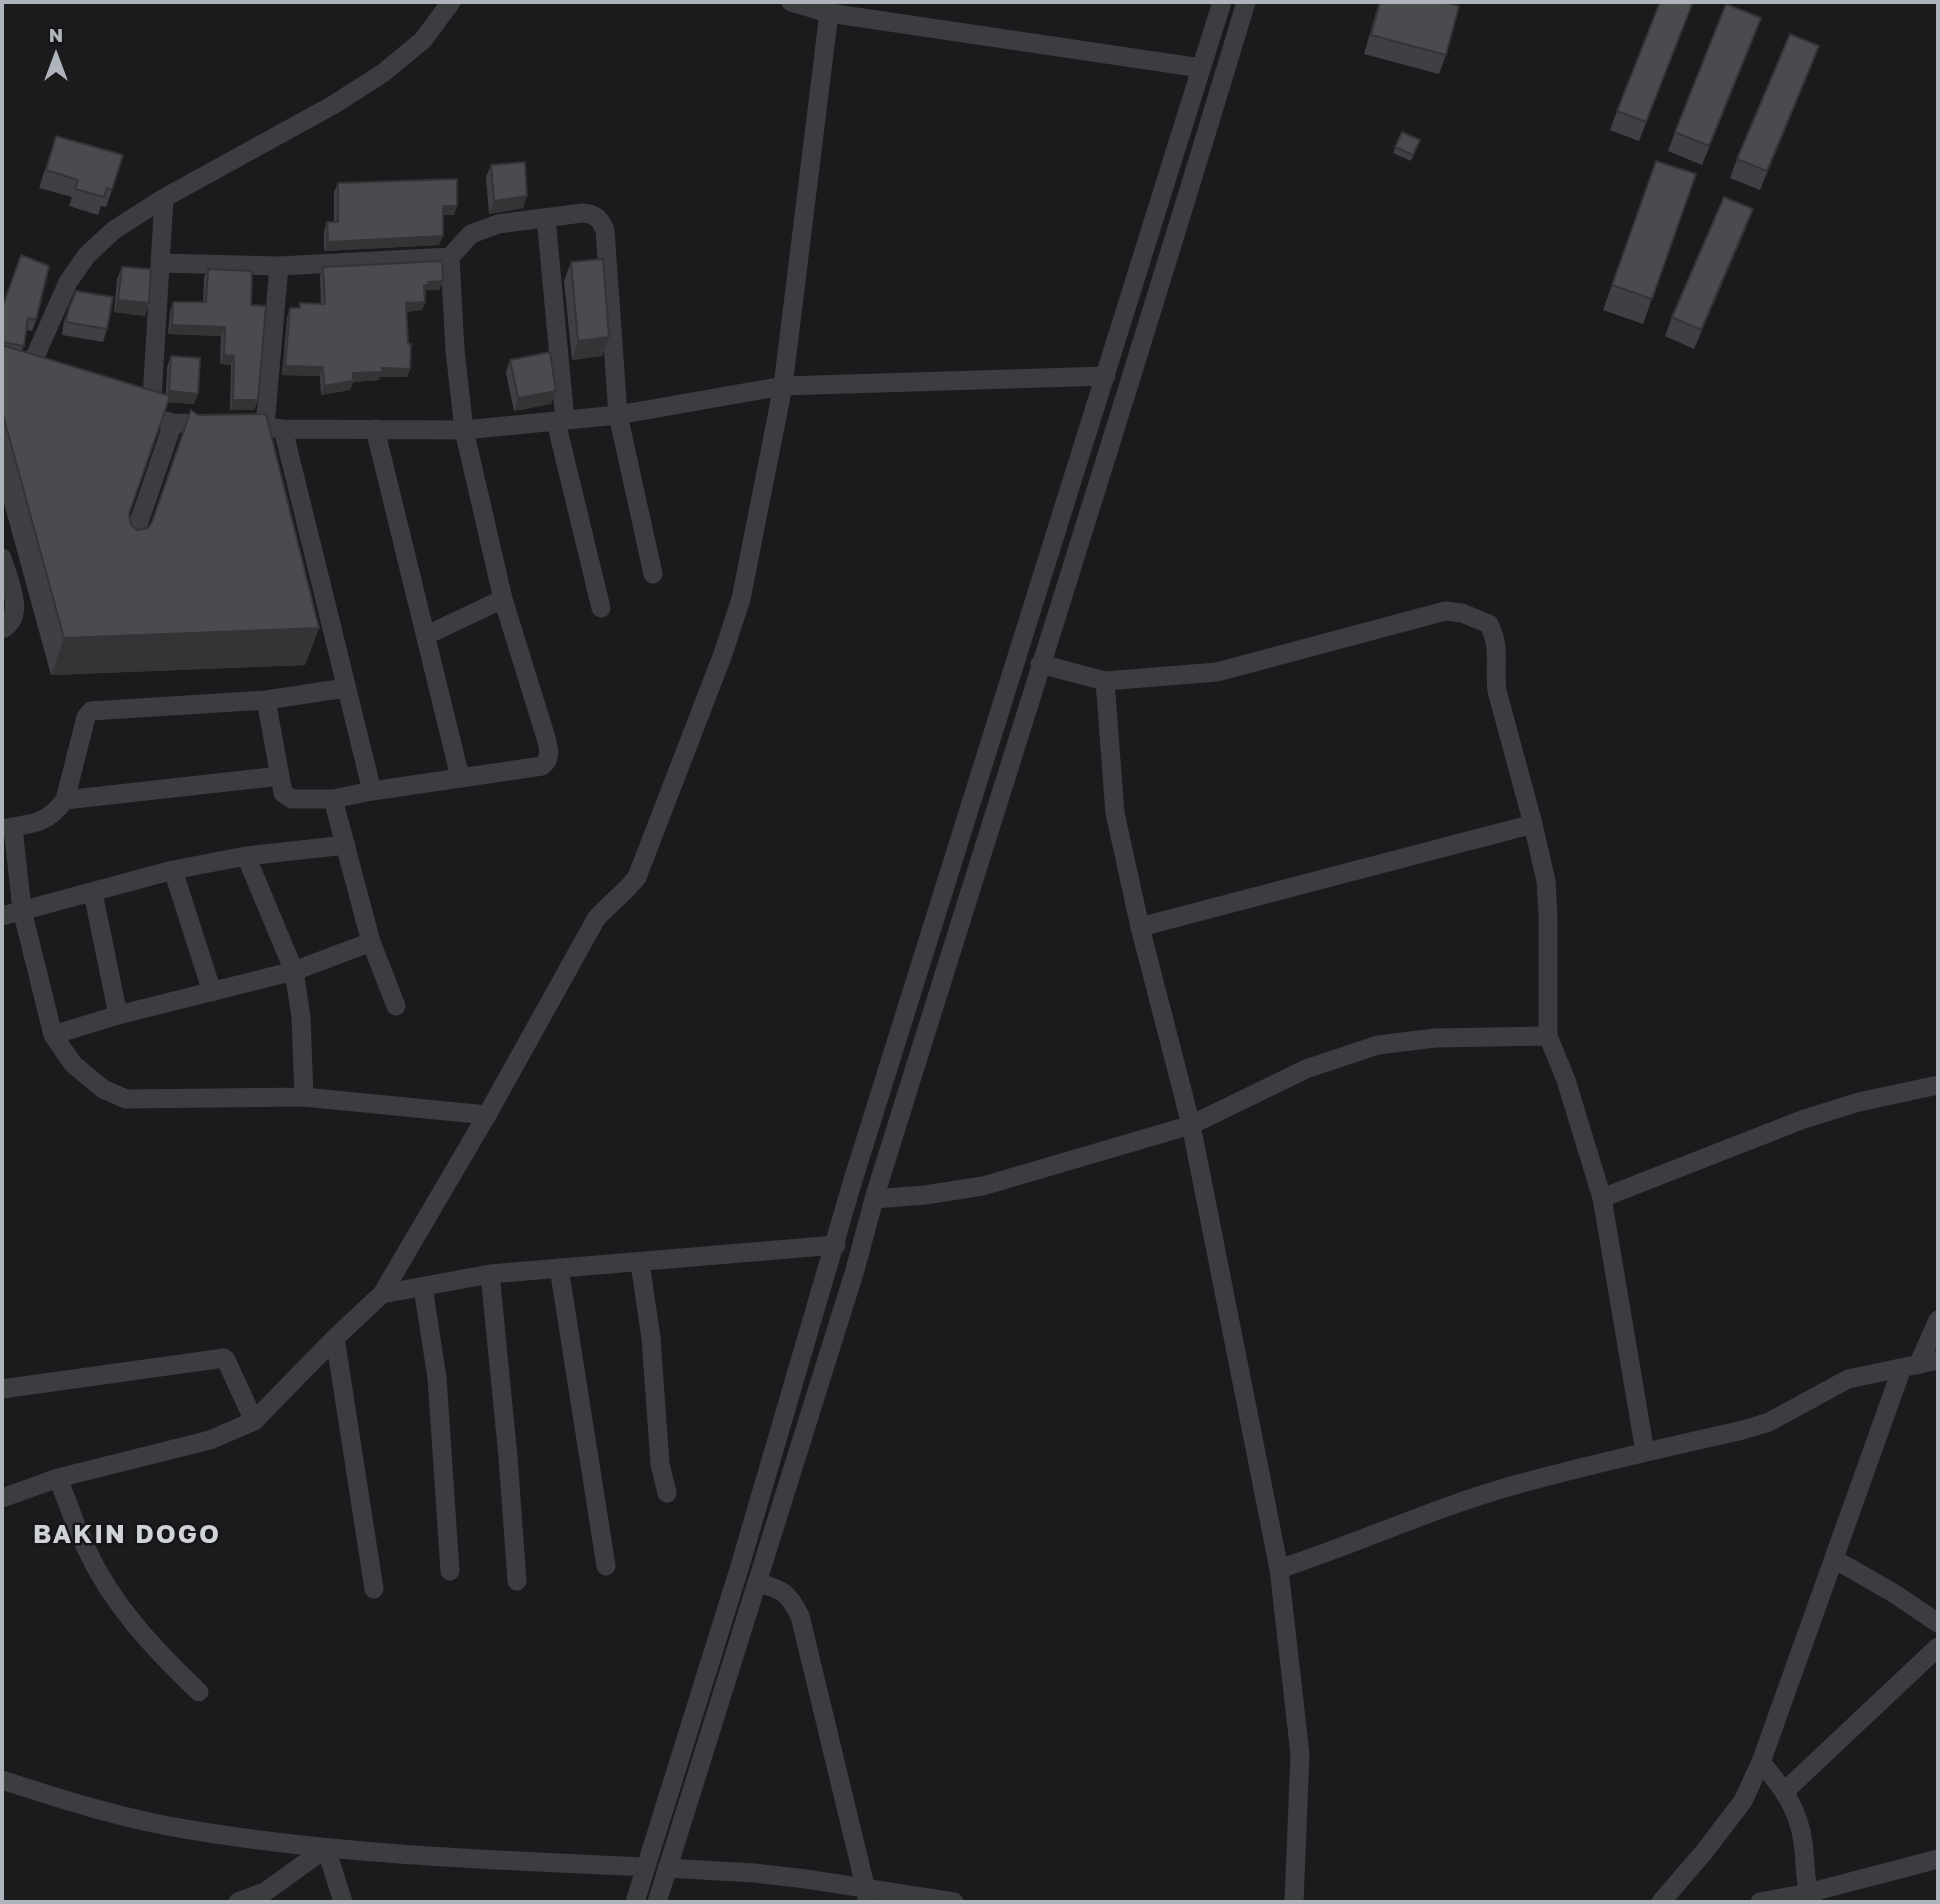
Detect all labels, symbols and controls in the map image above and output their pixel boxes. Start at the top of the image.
north arrow [21,21,91,91]
text: N [49,23,63,46]
district label: BAKIN DOGO [34,1519,220,1551]

